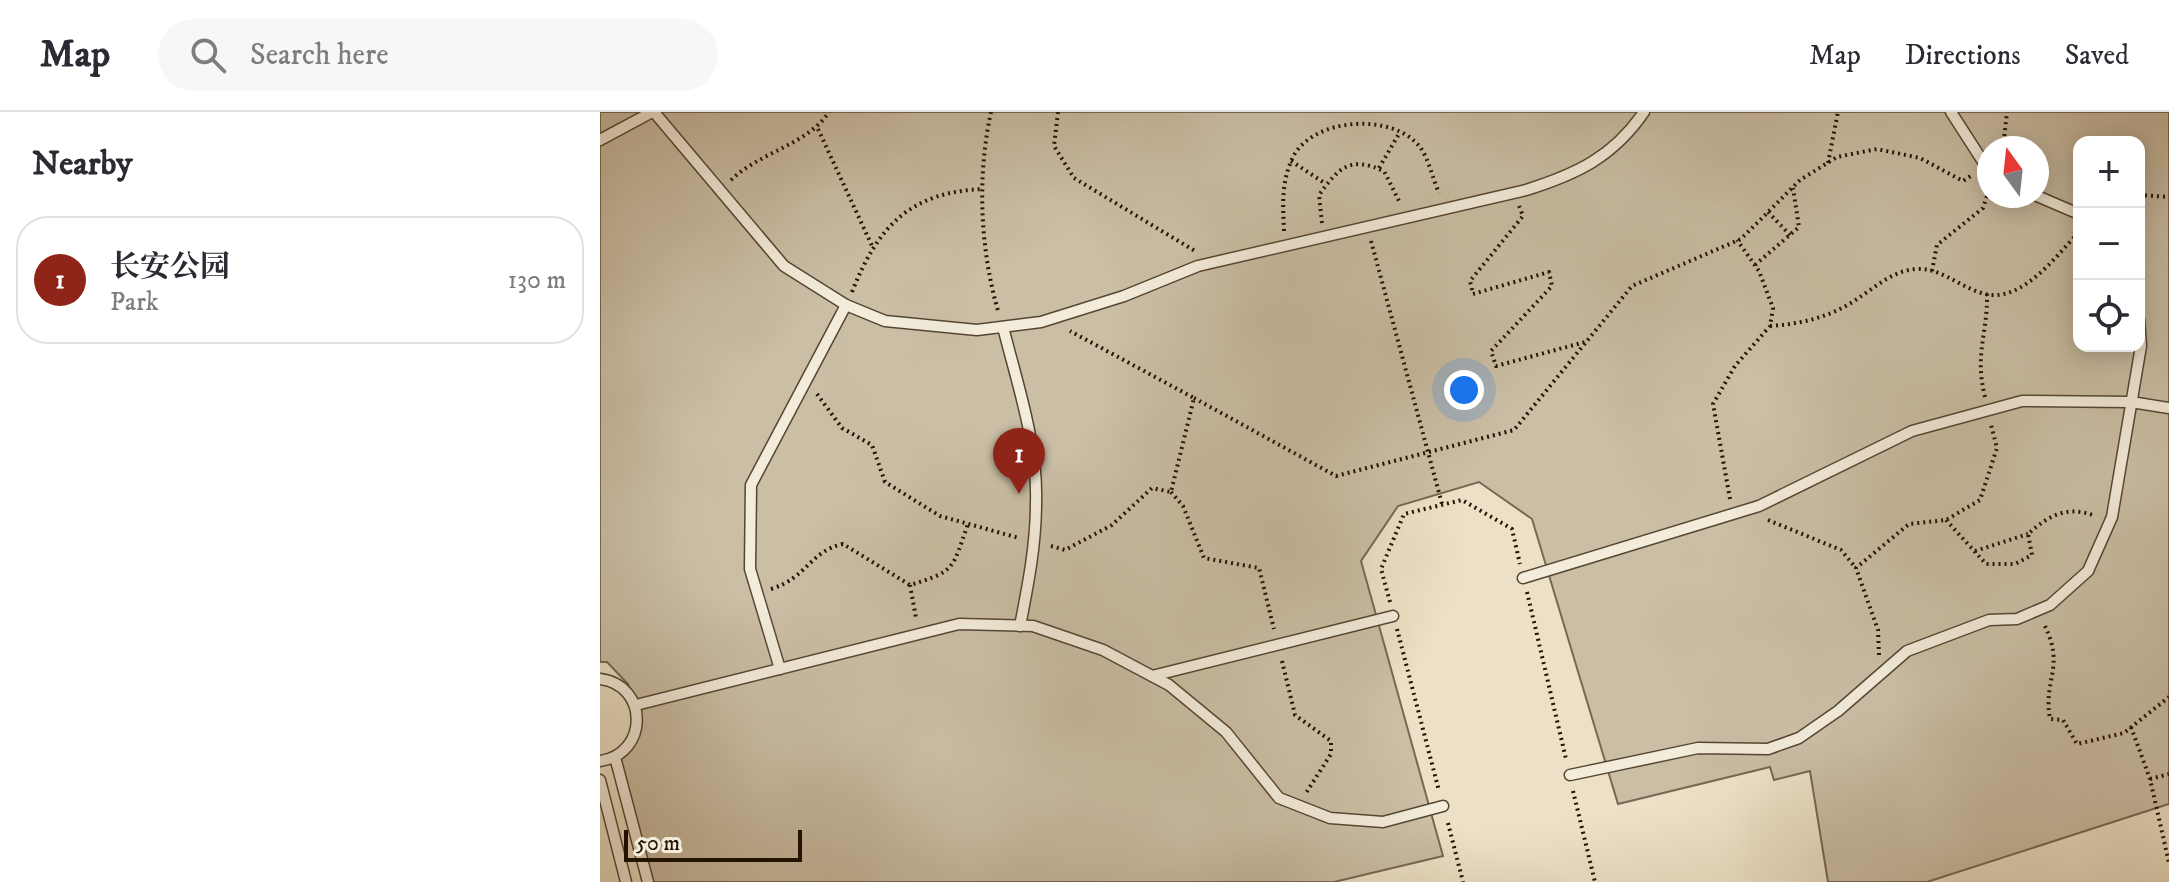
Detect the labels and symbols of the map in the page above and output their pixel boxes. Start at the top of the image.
north arrow [1977,136,2049,208]
your location [1444,370,1484,410]
pin: 1 [993,428,1045,494]
scale bar [624,826,802,862]

